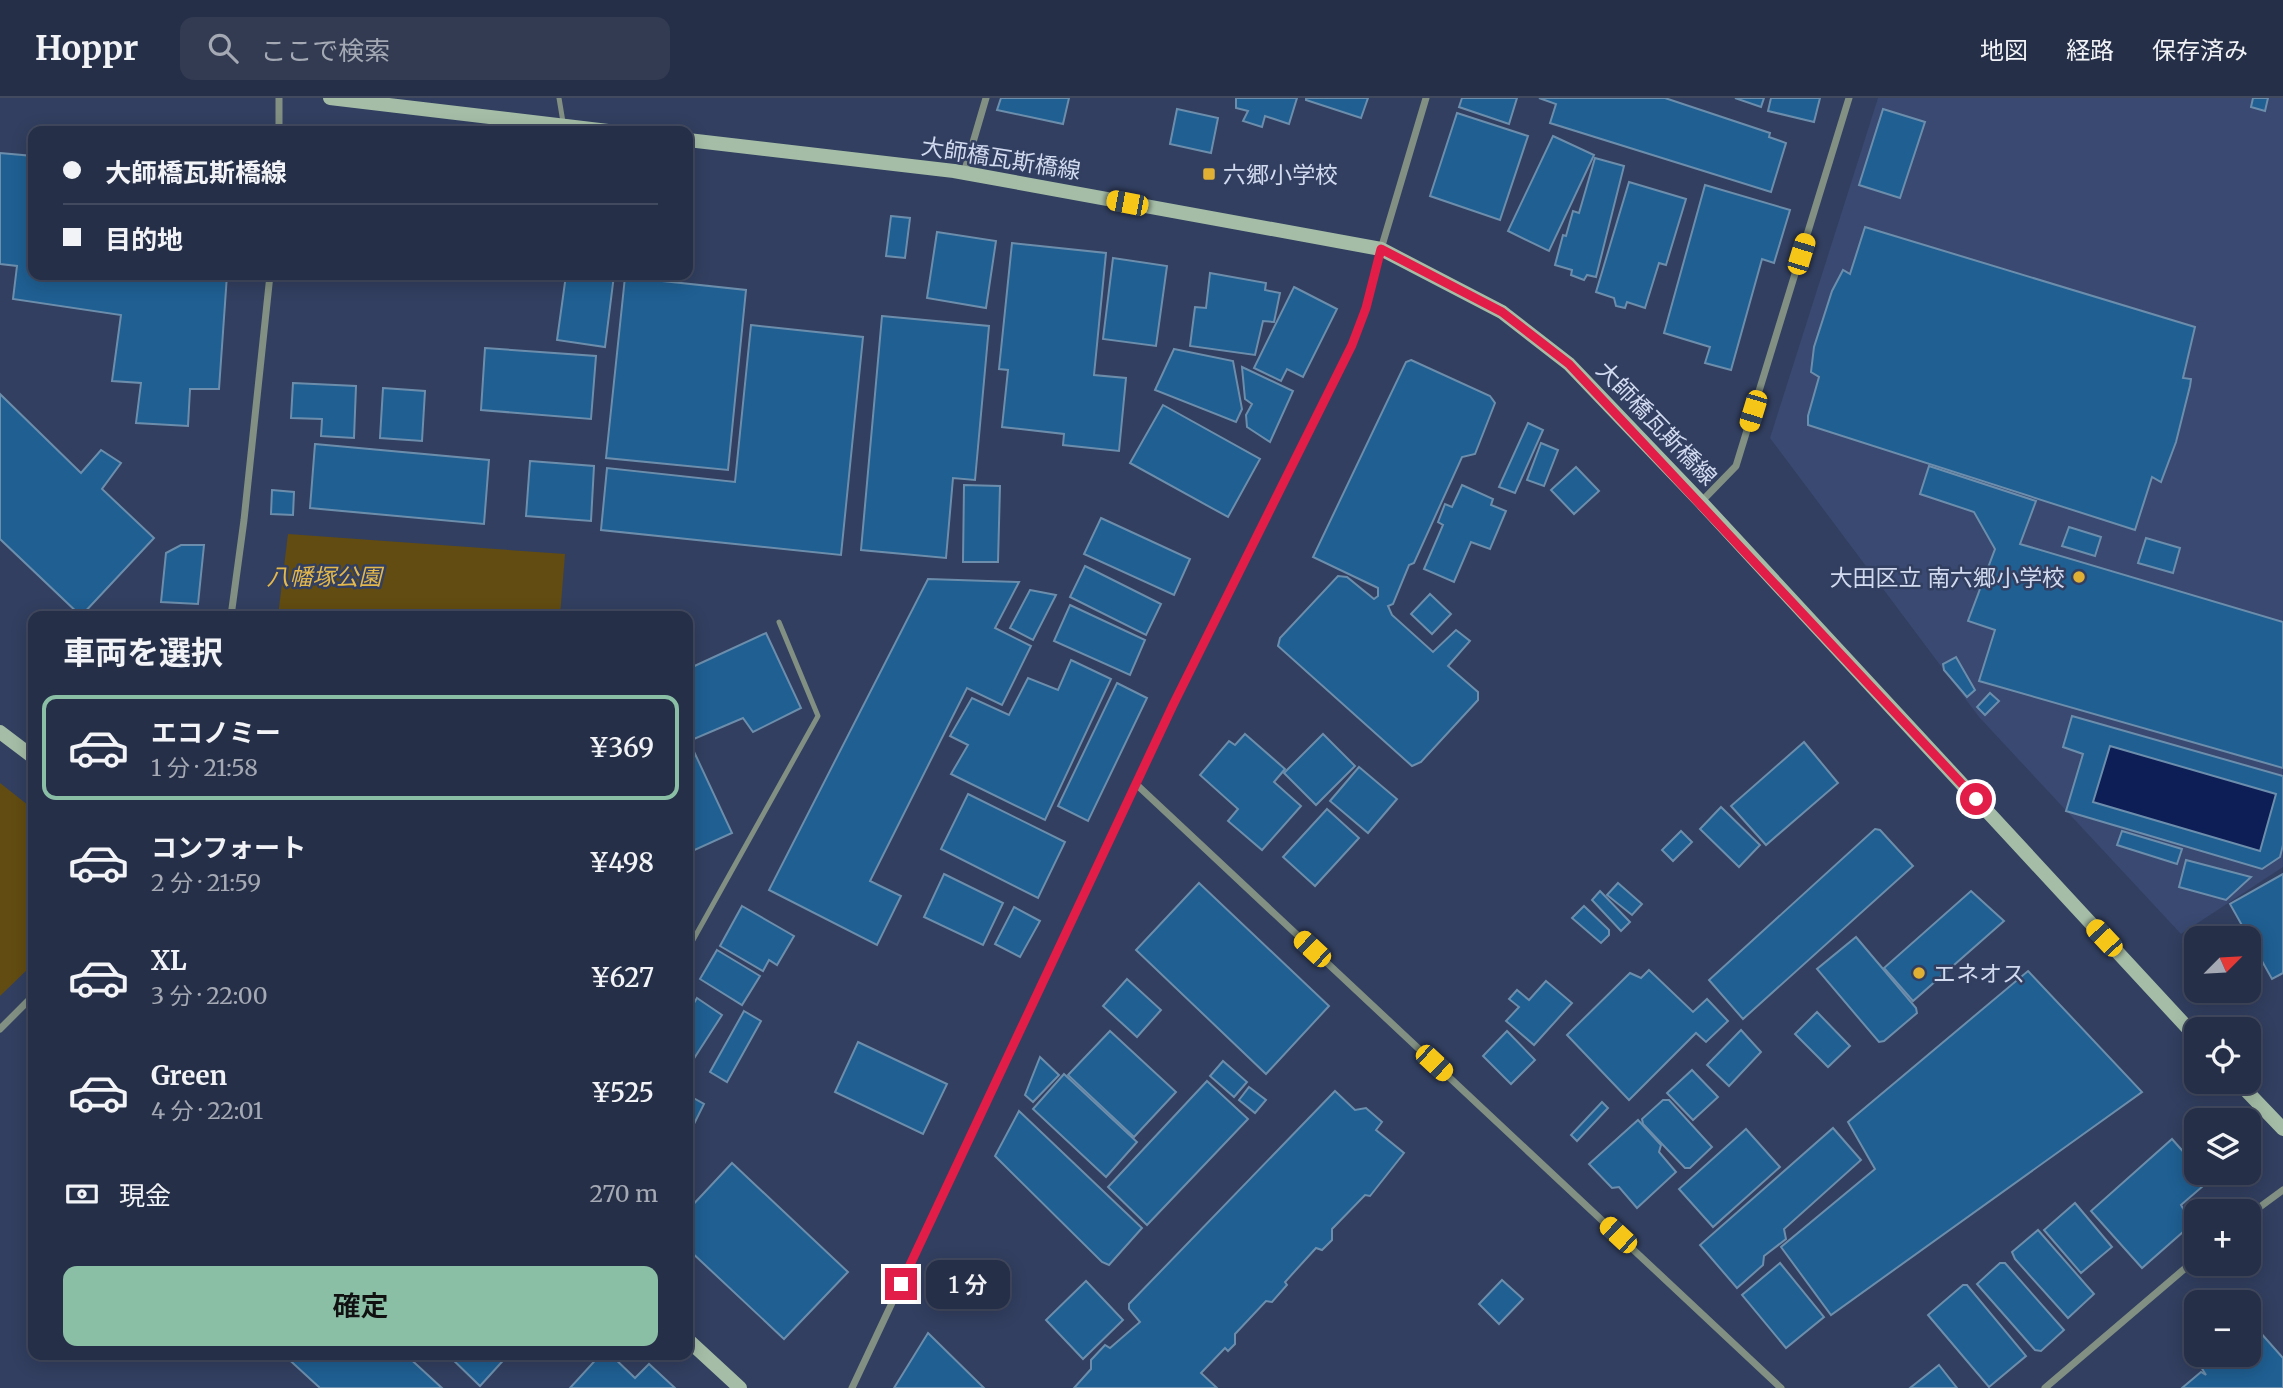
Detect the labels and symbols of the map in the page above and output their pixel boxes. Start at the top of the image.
street label: 大師橋瓦斯橋線 [919,131,1083,185]
place label: 六郷小学校 [1223,160,1338,189]
marker: 六郷小学校 [1201,166,1217,182]
car [1105,189,1150,217]
car [1785,231,1818,277]
street label: 大師橋瓦斯橋線 [1591,355,1723,491]
car [1737,388,1770,434]
park label: 八幡塚公園 [267,562,385,591]
place label: 大田区立 南六郷小学校 [1830,563,2065,592]
marker: 大田区立 南六郷小学校 [2071,569,2087,585]
route start [1960,783,1992,815]
car [2082,915,2127,961]
north arrow [2184,926,2261,1003]
car [1290,927,1335,971]
place label: エネオス [1933,959,2025,988]
marker: エネオス [1911,965,1927,981]
car [1412,1041,1457,1085]
car [1596,1213,1641,1257]
callout: 1 分 [926,1260,1010,1308]
route end [885,1268,917,1300]

